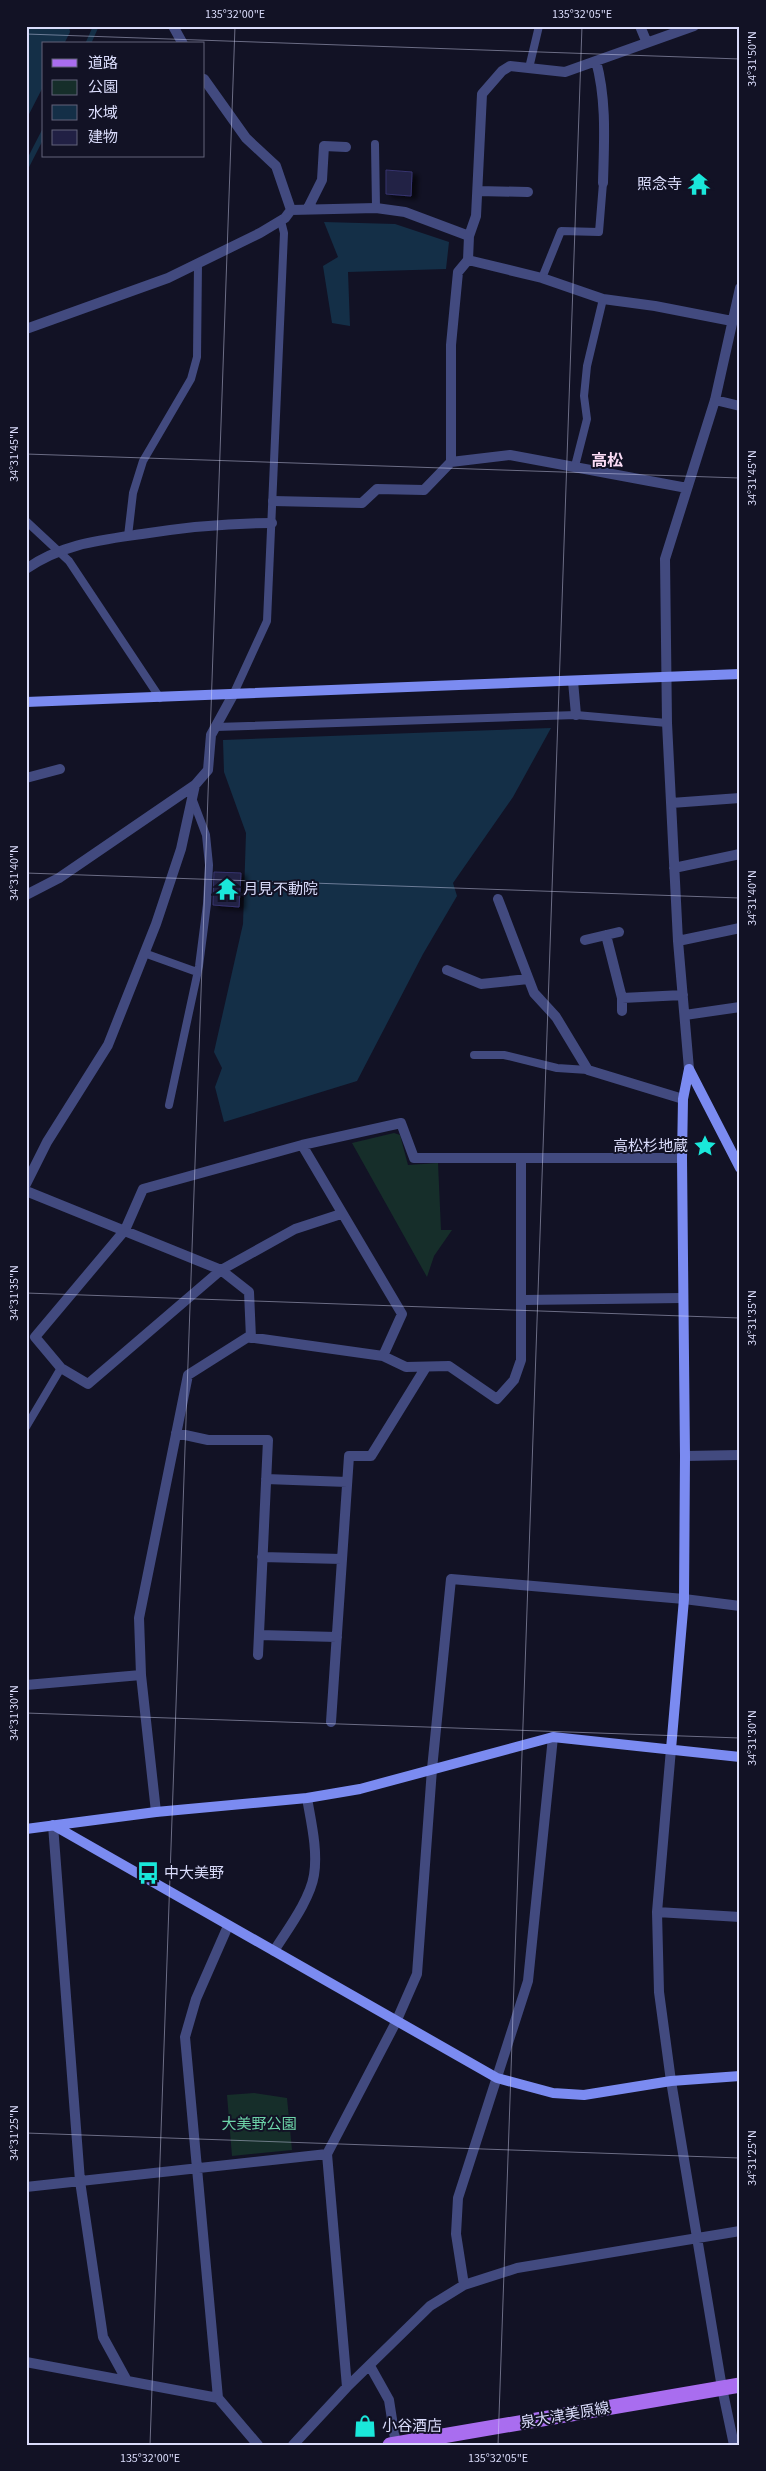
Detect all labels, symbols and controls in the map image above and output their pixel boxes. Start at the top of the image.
text: 135°32'00"E [205,6,265,23]
text: 135°32'05"E [552,6,612,23]
text: 34°31'50"N [744,31,761,87]
legend [42,42,205,158]
text: 道路 [88,53,118,74]
text: 公園 [88,77,118,98]
text: 水域 [88,103,118,124]
text: 建物 [88,127,118,148]
temple icon: 照念寺 [686,171,712,197]
place label: 照念寺 [637,174,682,195]
text: 34°31'45"N [6,426,23,482]
district label: 高松 [591,450,623,472]
text: 34°31'45"N [744,450,761,506]
text: 34°31'40"N [6,845,23,901]
text: 34°31'40"N [744,870,761,926]
temple icon: 月見不動院 [214,876,240,902]
place label: 月見不動院 [243,879,318,900]
place icon: 高松杉地蔵 [692,1133,718,1159]
place label: 高松杉地蔵 [613,1136,688,1157]
text: 34°31'35"N [6,1265,23,1321]
text: 34°31'35"N [744,1290,761,1346]
text: 34°31'30"N [6,1685,23,1741]
text: 34°31'30"N [744,1710,761,1766]
bus stop icon: 中大美野 [135,1860,161,1886]
place label: 中大美野 [164,1863,224,1884]
text: 34°31'25"N [6,2105,23,2161]
park label: 大美野公園 [221,2114,297,2135]
text: 34°31'25"N [744,2130,761,2186]
street label: 泉大津美原線 [519,2397,611,2434]
shop icon: 小谷酒店 [352,2413,378,2439]
place label: 小谷酒店 [382,2416,442,2437]
text: 135°32'00"E [120,2450,180,2467]
text: 135°32'05"E [468,2450,528,2467]

